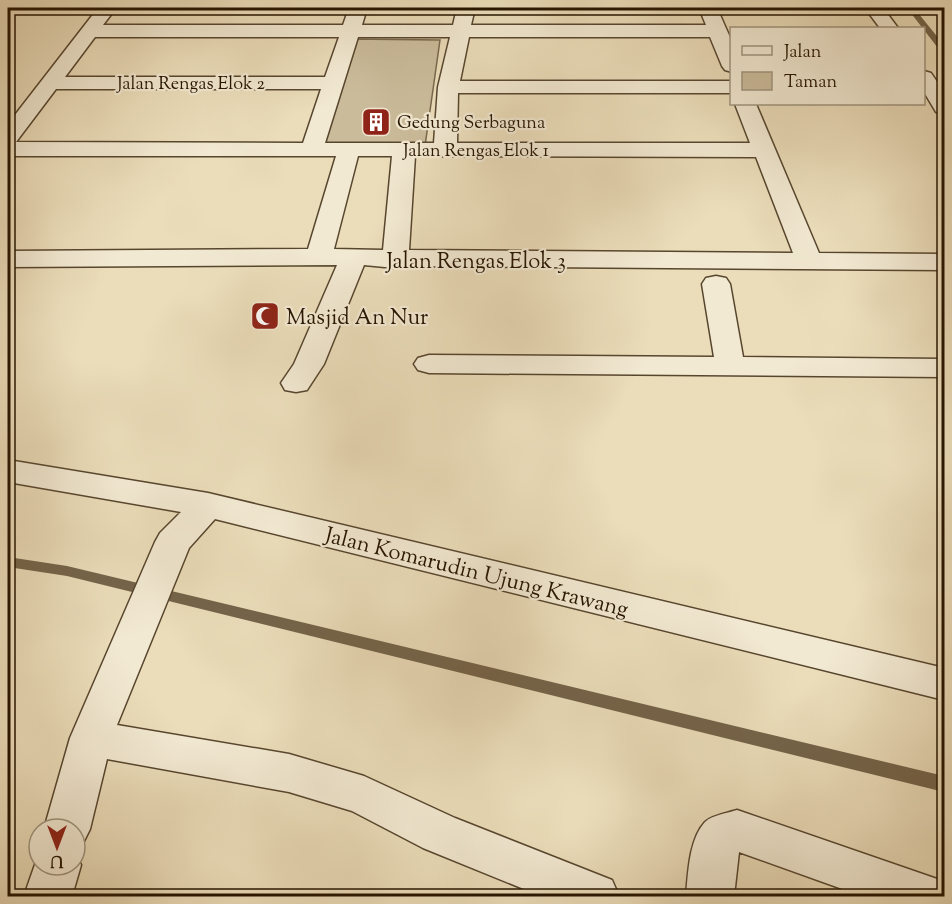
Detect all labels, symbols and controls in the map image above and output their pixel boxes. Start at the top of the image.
legend [730,27,925,105]
text: Jalan [783,40,822,66]
text: Taman [784,70,838,96]
street label: Jalan Rengas Elok 2 [116,72,266,98]
building icon: Gedung Serbaguna [360,106,392,138]
place label: Gedung Serbaguna [397,111,545,137]
street label: Jalan Rengas Elok 1 [402,139,549,165]
street label: Jalan Rengas Elok 3 [385,247,566,279]
mosque icon: Masjid An Nur [249,300,281,332]
place label: Masjid An Nur [286,303,428,335]
street label: Jalan Komarudin Ujung Krawang [320,520,632,627]
north arrow [27,817,87,877]
text: U [50,848,64,871]

